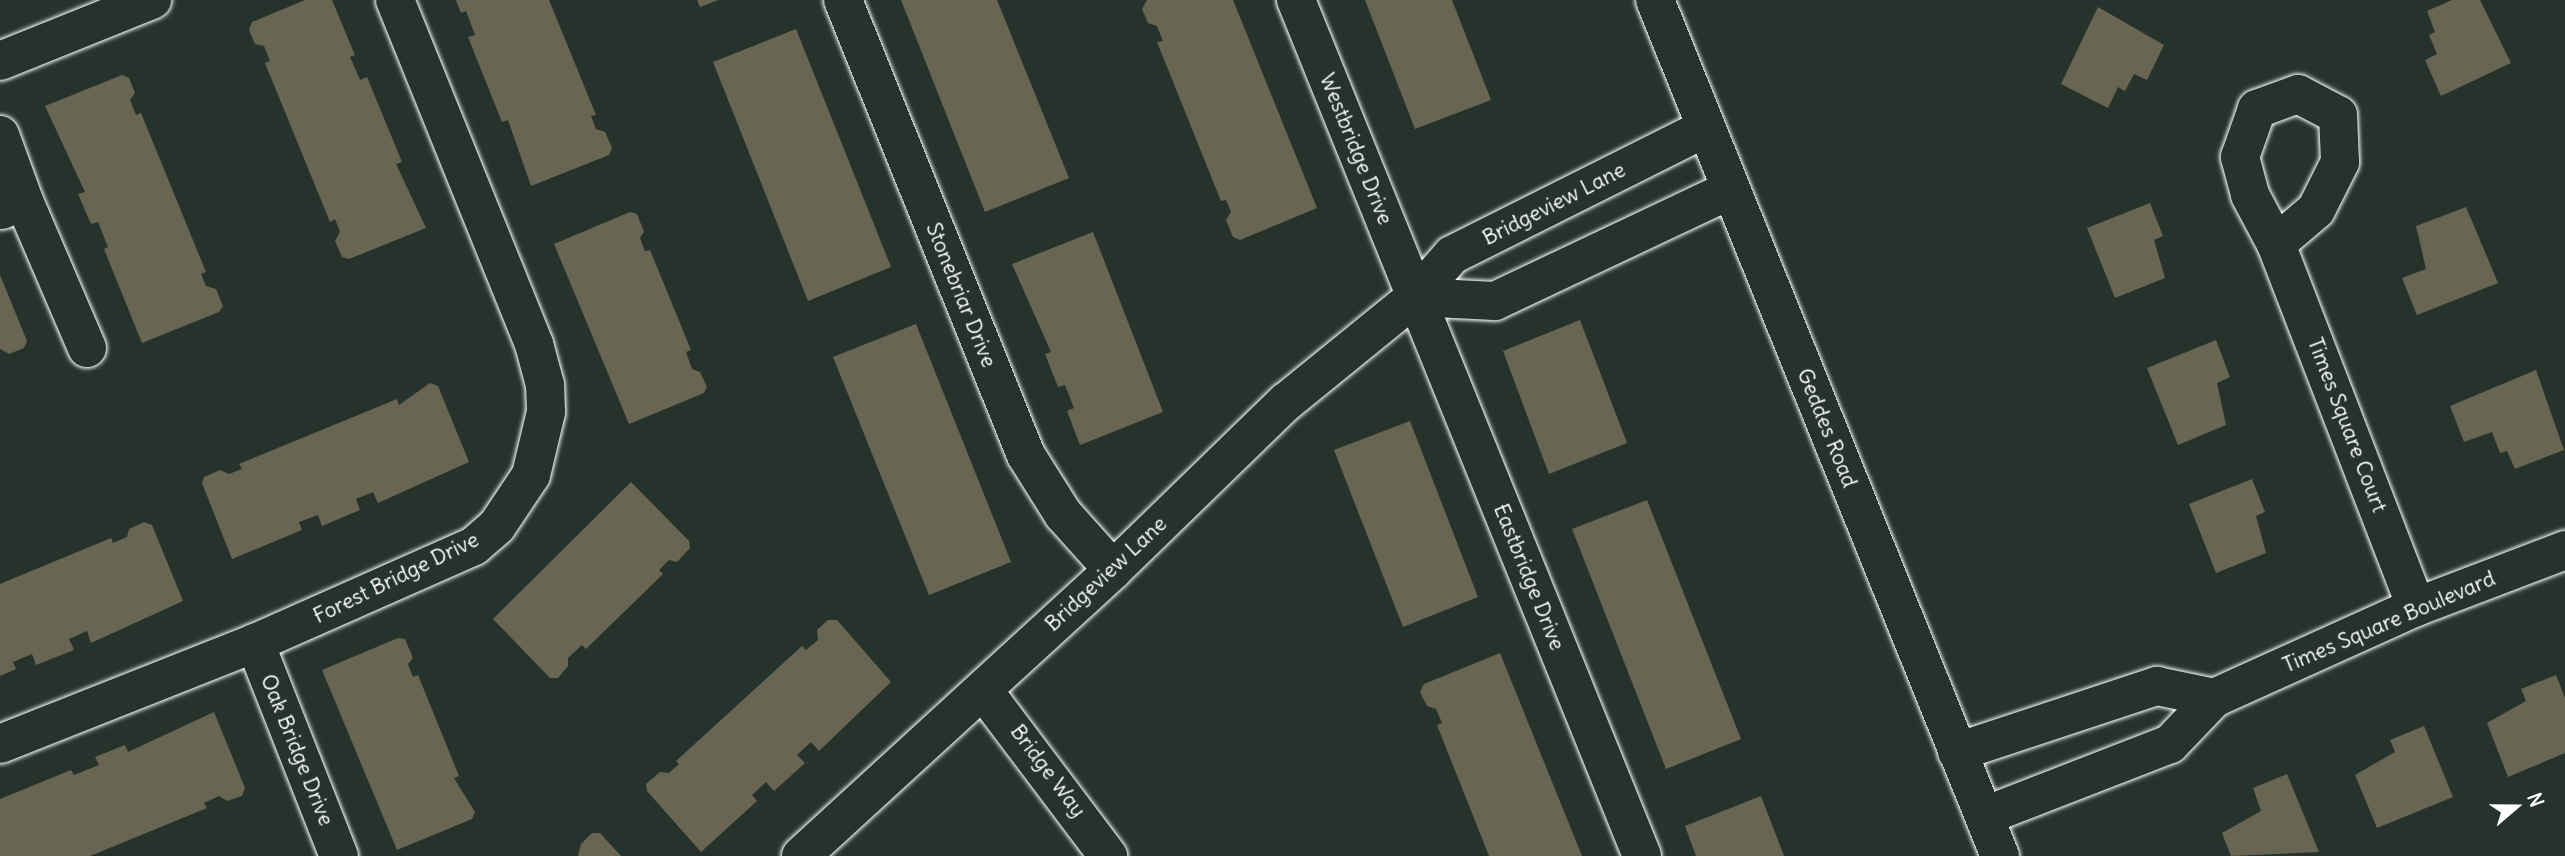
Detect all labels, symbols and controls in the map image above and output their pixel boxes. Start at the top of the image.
street label: Westbridge Drive [1314,70,1398,228]
street label: Bridgeview Lane [1478,157,1630,251]
street label: Stonebriar Drive [921,219,1001,371]
street label: Times Square Court [2302,334,2392,516]
street label: Geddes Road [1792,365,1862,491]
street label: Eastbridge Drive [1488,500,1570,654]
street label: Bridgeview Lane [1040,511,1172,637]
street label: Forest Bridge Drive [309,527,483,629]
street label: Times Square Boulevard [2279,566,2499,678]
street label: Oak Bridge Drive [255,671,339,829]
street label: Bridge Way [1005,720,1091,822]
north arrow [2481,772,2551,842]
text: N [2522,790,2549,810]

